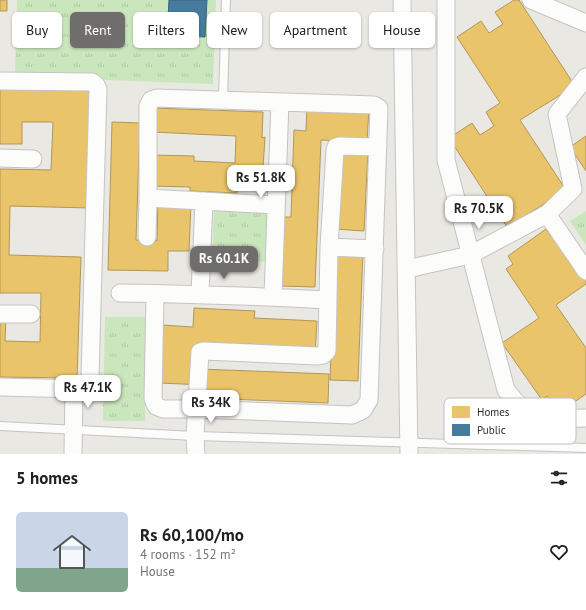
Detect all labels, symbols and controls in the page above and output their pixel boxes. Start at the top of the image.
chip: Buy [12,12,62,48]
chip: Rent [70,12,125,48]
chip: Filters [133,12,199,48]
chip: New [207,12,262,48]
chip: Apartment [270,12,361,48]
chip: House [369,12,435,48]
pin: Rs 51.8K [220,165,302,199]
text: Rs 51.8K [236,169,286,186]
pin: Rs 70.5K [438,196,520,230]
text: Rs 70.5K [454,200,504,217]
pin: Rs 60.1K [183,246,265,280]
text: Rs 60.1K [199,250,249,267]
pin: Rs 47.1K [47,375,129,409]
text: Rs 47.1K [64,379,112,396]
pin: Rs 34K [178,390,244,424]
text: Rs 34K [191,394,231,411]
legend [444,398,576,444]
text: Homes [477,405,510,419]
text: Public [477,423,506,437]
text: 5 homes [16,467,78,489]
icon: filters [548,467,570,489]
text: Rs 60,100/mo [140,524,244,546]
icon: home [48,528,96,576]
icon: heart [548,541,570,563]
text: 4 rooms · 152 m² [140,546,236,563]
text: House [140,563,175,580]

